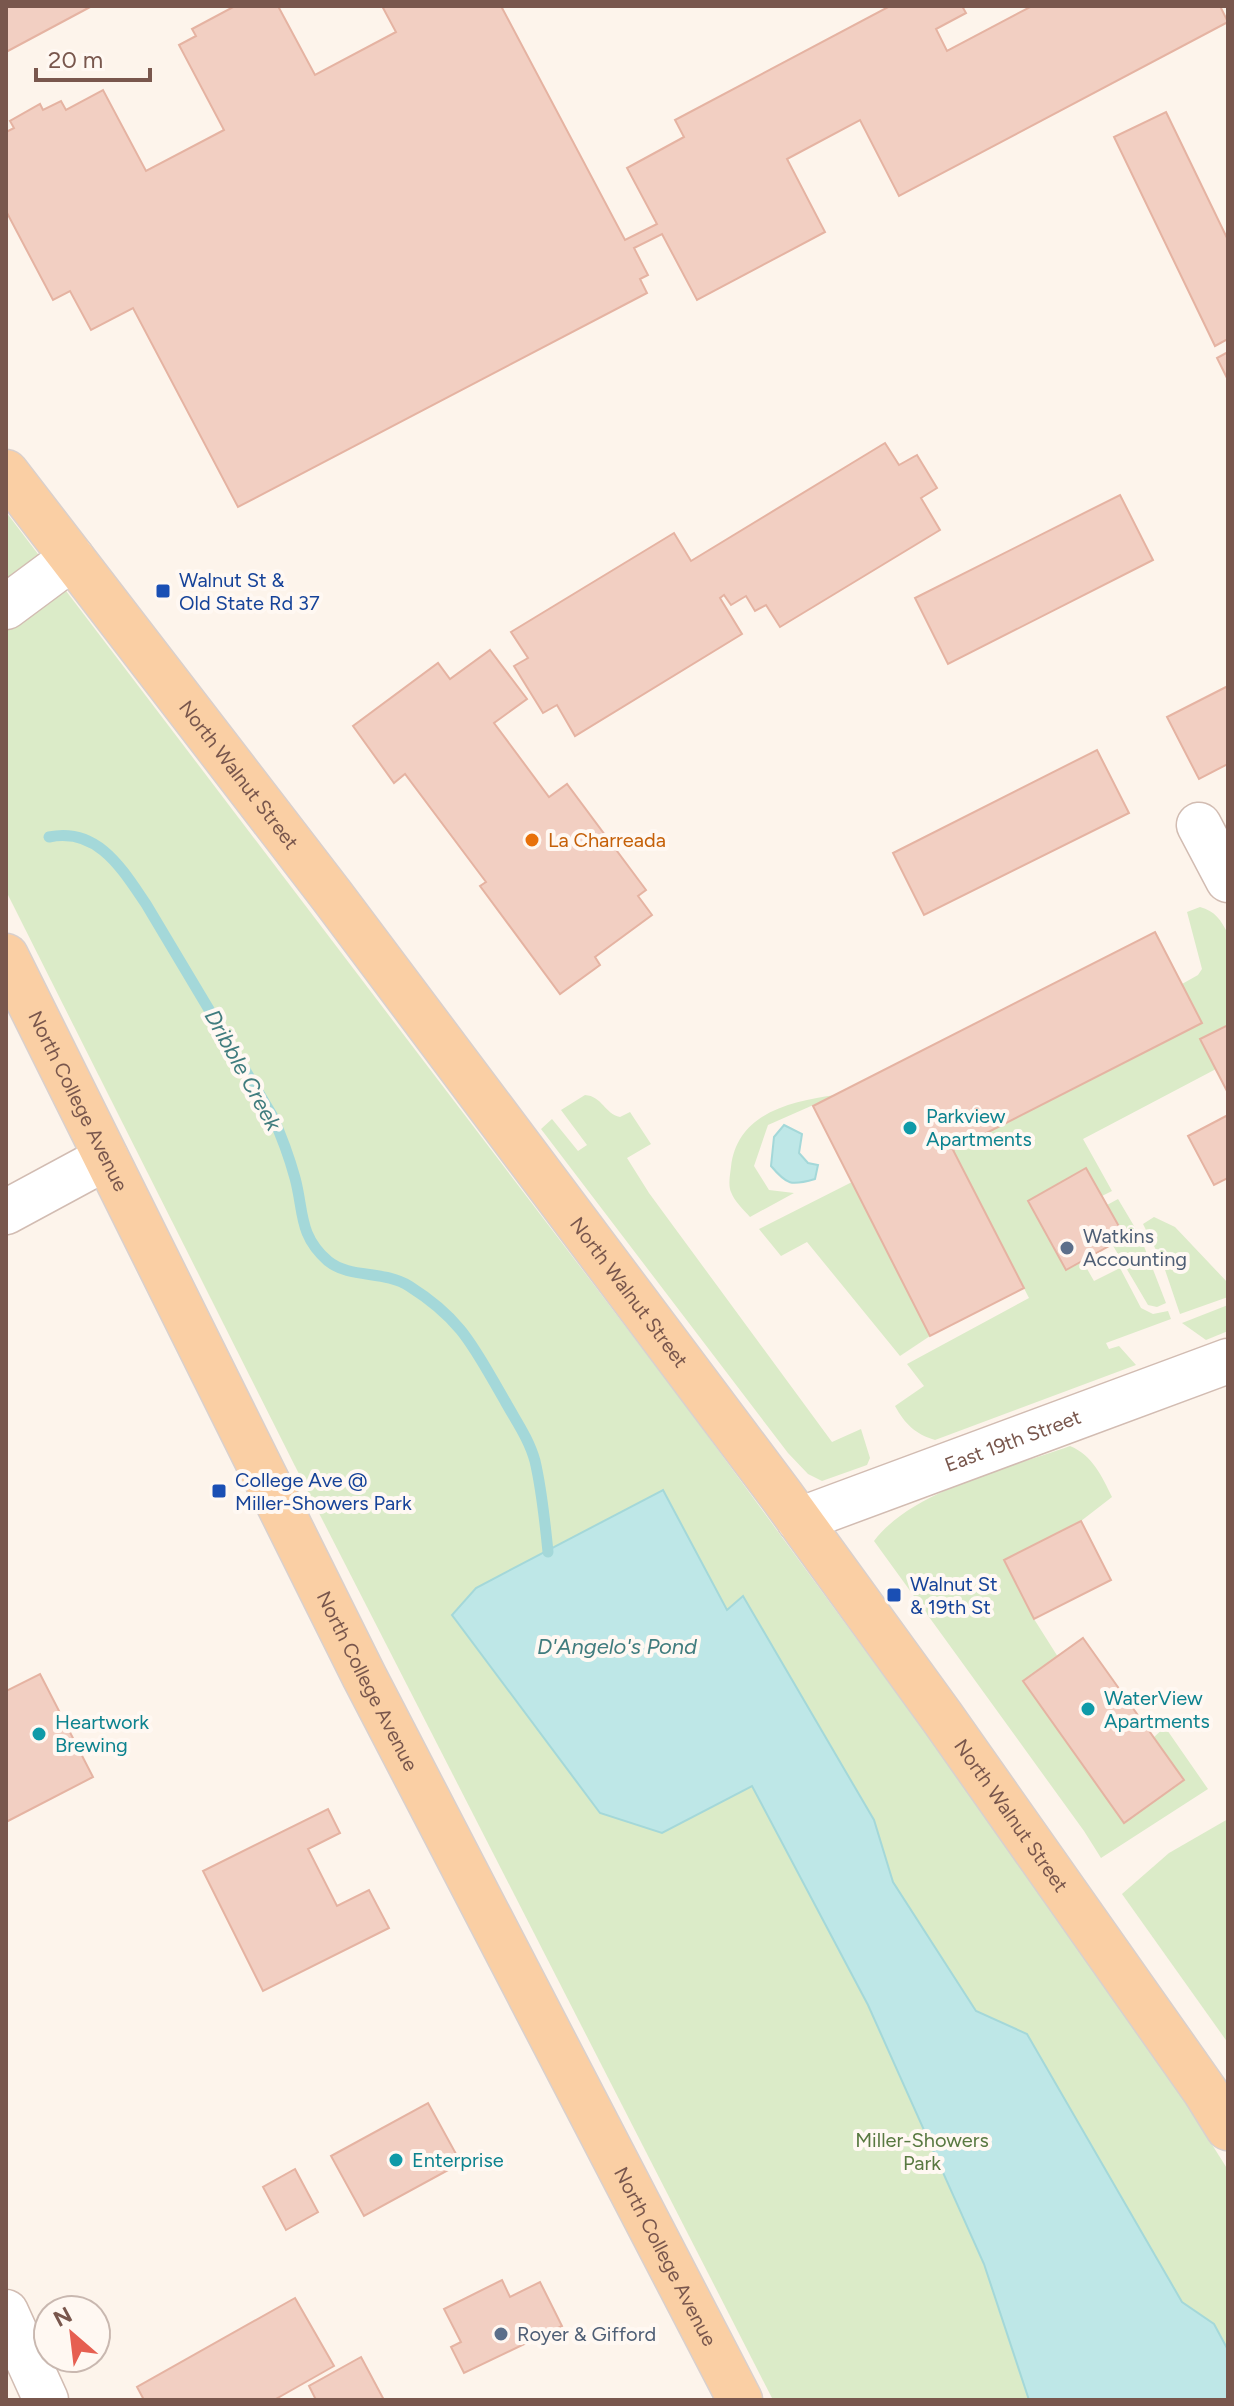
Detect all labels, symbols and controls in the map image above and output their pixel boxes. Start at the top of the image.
scale bar [36,32,150,82]
text: 20 m [48,45,103,74]
place label: Walnut St & Old State Rd 37 [179,568,320,615]
marker: Walnut St & Old State Rd 37 [154,582,172,600]
street label: North Walnut Street [174,696,304,854]
place label: La Charreada [548,828,666,852]
marker: La Charreada [523,831,541,849]
water label: Dribble Creek [199,1005,288,1136]
street label: North College Avenue [23,1007,133,1195]
place label: Parkview Apartments [926,1104,1032,1151]
marker: Parkview Apartments [901,1119,919,1137]
street label: North Walnut Street [565,1212,693,1372]
place label: Watkins Accounting [1083,1224,1187,1271]
marker: Watkins Accounting [1058,1239,1076,1257]
street label: East 19th Street [941,1405,1084,1477]
place label: College Ave @ Miller-Showers Park [235,1468,412,1515]
marker: College Ave @ Miller-Showers Park [210,1482,228,1500]
place label: Walnut St & 19th St [910,1572,998,1619]
marker: Walnut St & 19th St [885,1586,903,1604]
street label: North College Avenue [312,1587,423,1775]
water label: D'Angelo's Pond [537,1633,698,1660]
place label: WaterView Apartments [1104,1686,1210,1733]
marker: WaterView Apartments [1079,1700,1097,1718]
place label: Heartwork Brewing [55,1710,149,1757]
marker: Heartwork Brewing [30,1725,48,1743]
street label: North Walnut Street [949,1734,1073,1897]
park label: Miller-Showers Park [855,2128,989,2175]
place label: Enterprise [412,2148,504,2172]
marker: Enterprise [387,2151,405,2169]
street label: North College Avenue [609,2163,722,2350]
north arrow [32,2294,112,2374]
text: N [49,2301,77,2333]
place label: Royer & Gifford [517,2322,656,2346]
marker: Royer & Gifford [492,2325,510,2343]

